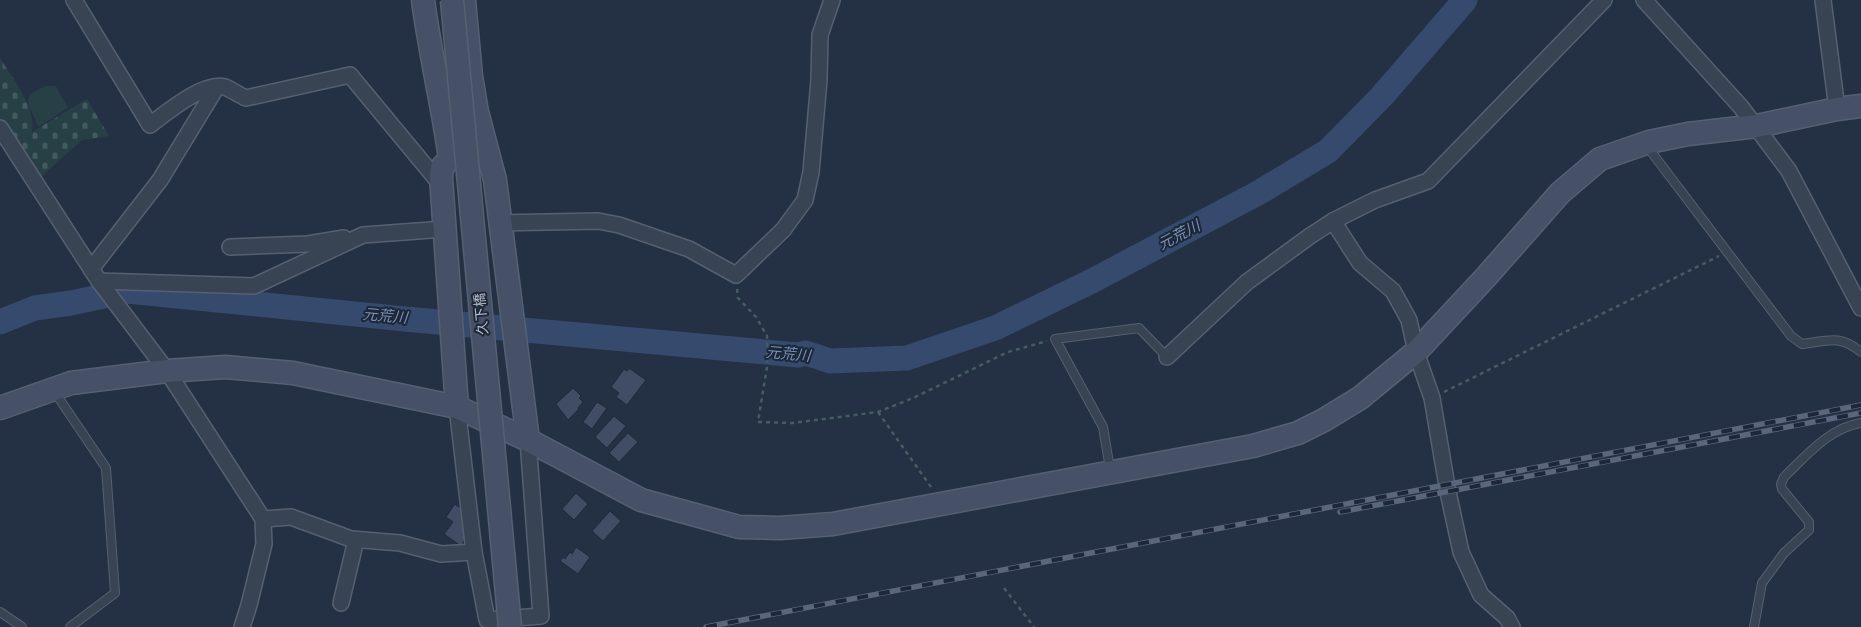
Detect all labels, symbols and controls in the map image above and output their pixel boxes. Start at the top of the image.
water label: 元荒川 [1155,216,1205,254]
street label: 久下橋 [471,292,491,336]
water label: 元荒川 [362,305,410,327]
water label: 元荒川 [765,343,813,365]

